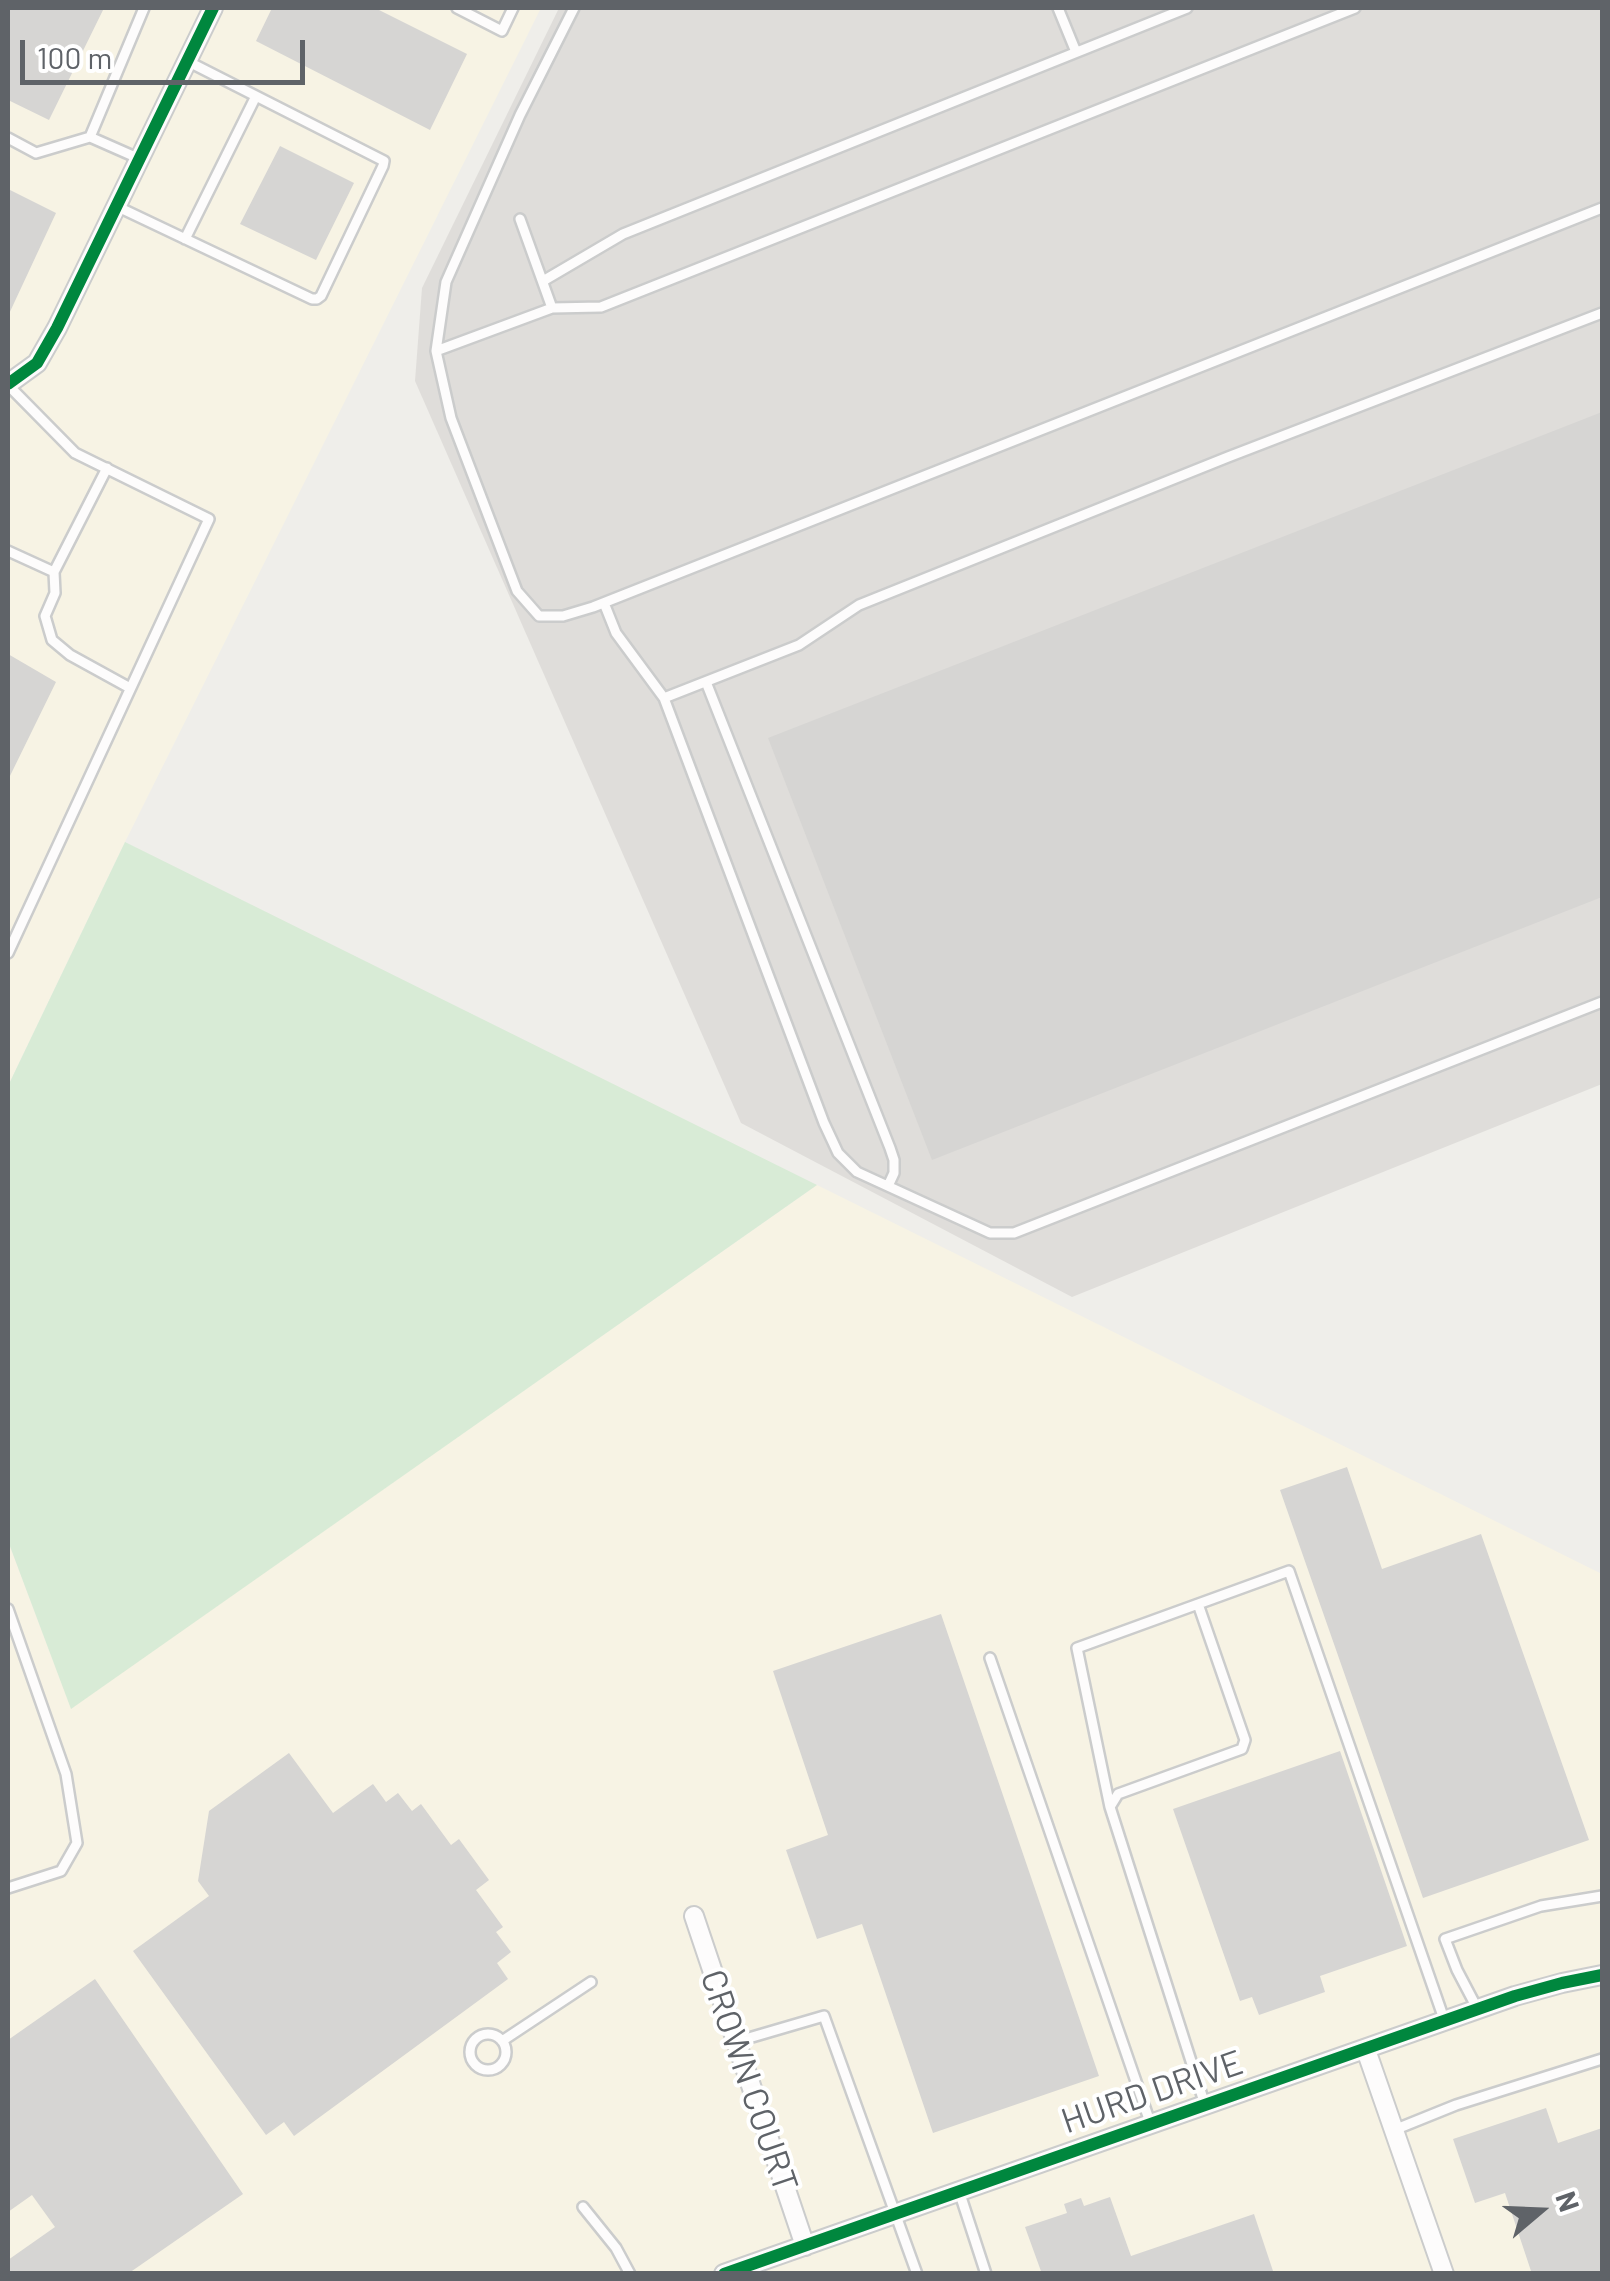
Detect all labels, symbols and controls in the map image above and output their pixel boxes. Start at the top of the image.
scale bar [25,20,310,82]
text: 100 m [37,39,112,75]
street label: CROWN COURT [691,1964,807,2198]
street label: HURD DRIVE [1056,2041,1248,2143]
north arrow [1490,2161,1590,2261]
text: N [1549,2187,1587,2216]

